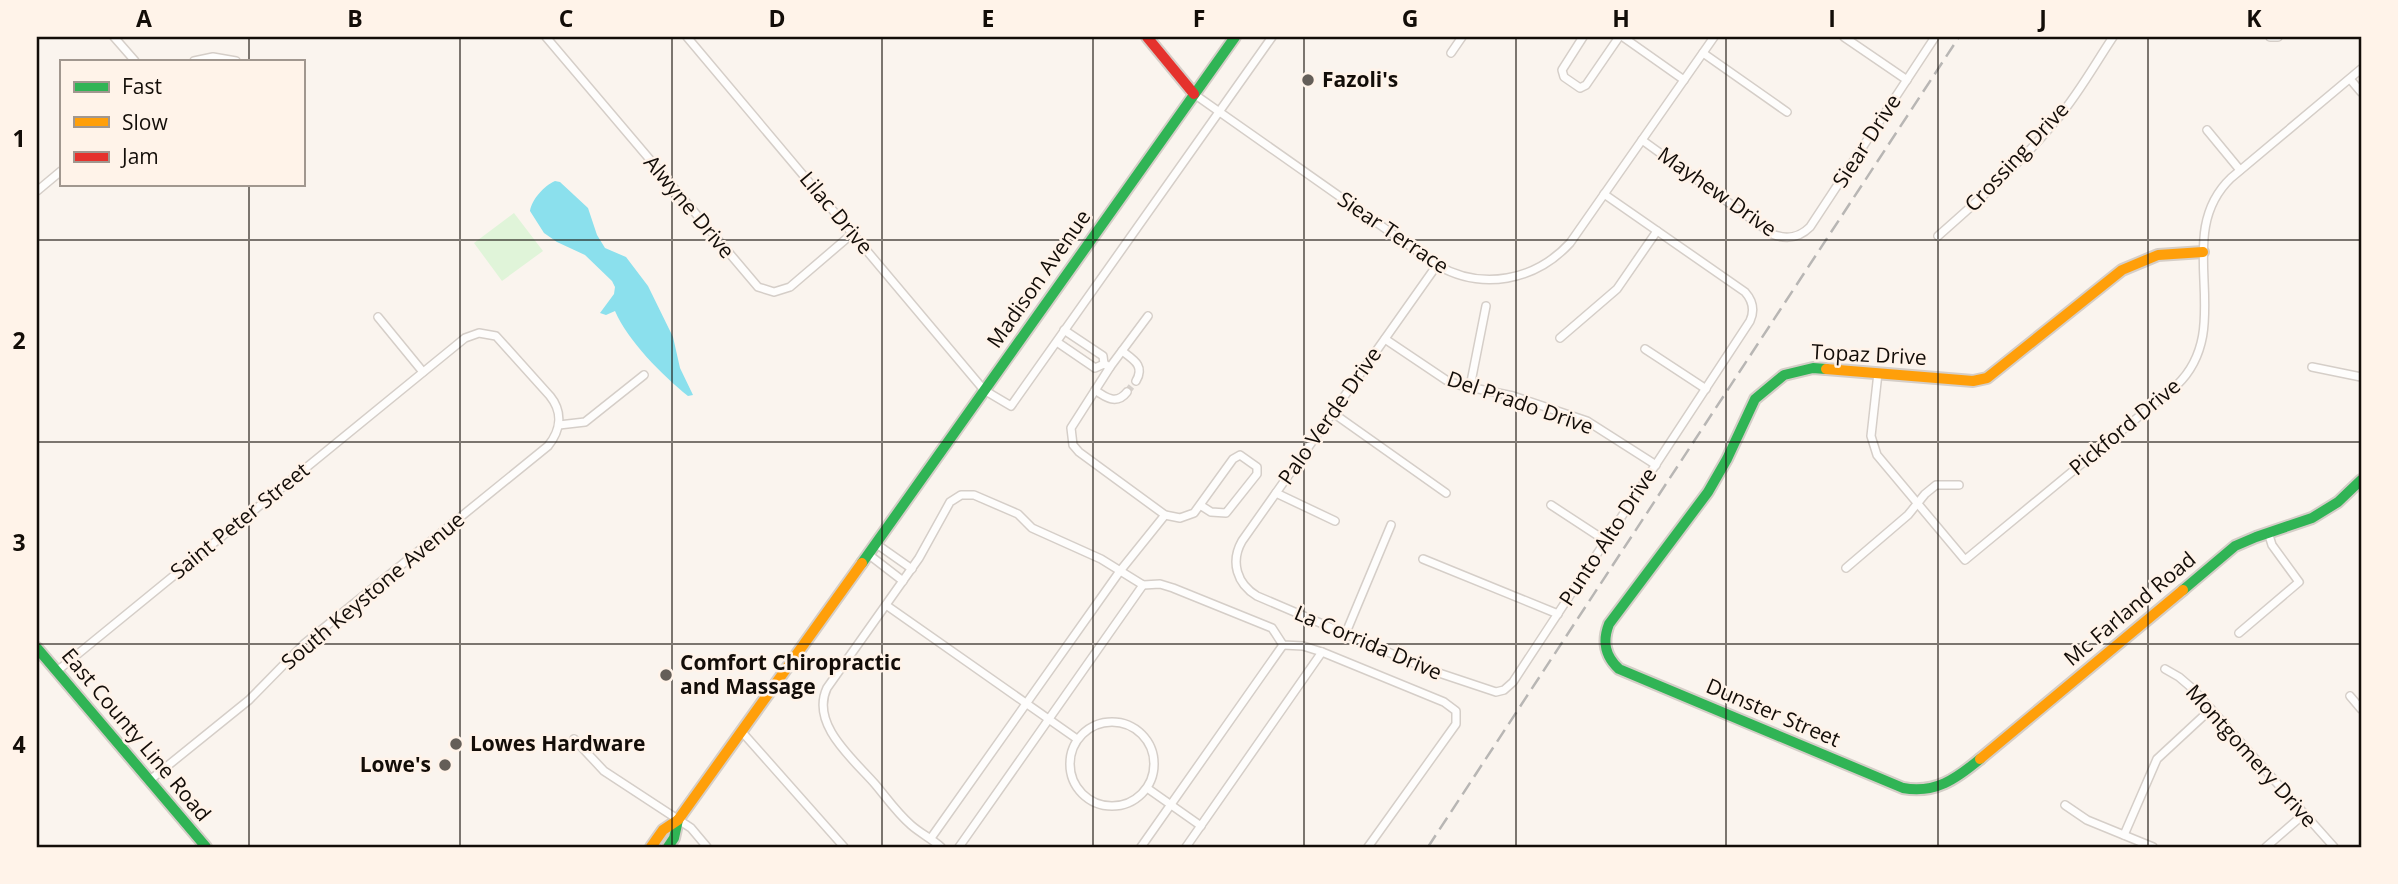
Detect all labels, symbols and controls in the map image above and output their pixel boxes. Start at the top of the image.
text: A [136,2,152,34]
text: B [347,2,363,34]
text: C [559,2,573,34]
text: D [768,2,786,34]
text: E [982,2,994,34]
text: F [1193,2,1205,34]
text: G [1402,2,1418,34]
text: H [1612,2,1630,34]
text: I [1828,2,1836,34]
text: J [2037,2,2047,34]
text: K [2246,2,2262,34]
legend [60,60,304,186]
place label: Fazoli's [1322,65,1398,93]
text: Fast [122,72,162,100]
marker: Fazoli's [1300,72,1316,88]
street label: Siear Drive [1826,88,1907,192]
street label: Crossing Drive [1958,95,2075,217]
text: Slow [122,108,168,136]
text: 1 [12,122,26,154]
street label: Mayhew Drive [1653,140,1782,242]
text: Jam [120,142,159,170]
street label: Alwyne Drive [638,149,741,264]
street label: Lilac Drive [794,165,880,260]
street label: Siear Terrace [1333,185,1455,280]
street label: Madison Avenue [980,204,1096,353]
text: 2 [12,324,26,356]
street label: Topaz Drive [1811,337,1927,371]
street label: Palo Verde Drive [1271,341,1387,490]
street label: Del Prado Drive [1443,364,1597,440]
street label: Pickford Drive [2063,371,2186,481]
street label: Saint Peter Street [164,456,315,585]
street label: Punto Alto Drive [1552,462,1662,611]
street label: South Keystone Avenue [275,505,470,675]
text: 3 [12,526,26,558]
street label: Mc Farland Road [2058,545,2201,672]
street label: La Corrida Drive [1290,598,1446,686]
street label: East County Line Road [56,642,218,827]
place label: Comfort Chiropractic and Massage [680,648,901,700]
marker: Comfort Chiropractic and Massage [658,667,674,683]
street label: Dunster Street [1702,671,1845,753]
street label: Montgomery Drive [2180,678,2323,833]
text: 4 [12,728,26,760]
place label: Lowes Hardware [470,729,645,757]
marker: Lowes Hardware [448,736,464,752]
place label: Lowe's [360,750,431,778]
marker: Lowe's [437,757,453,773]

